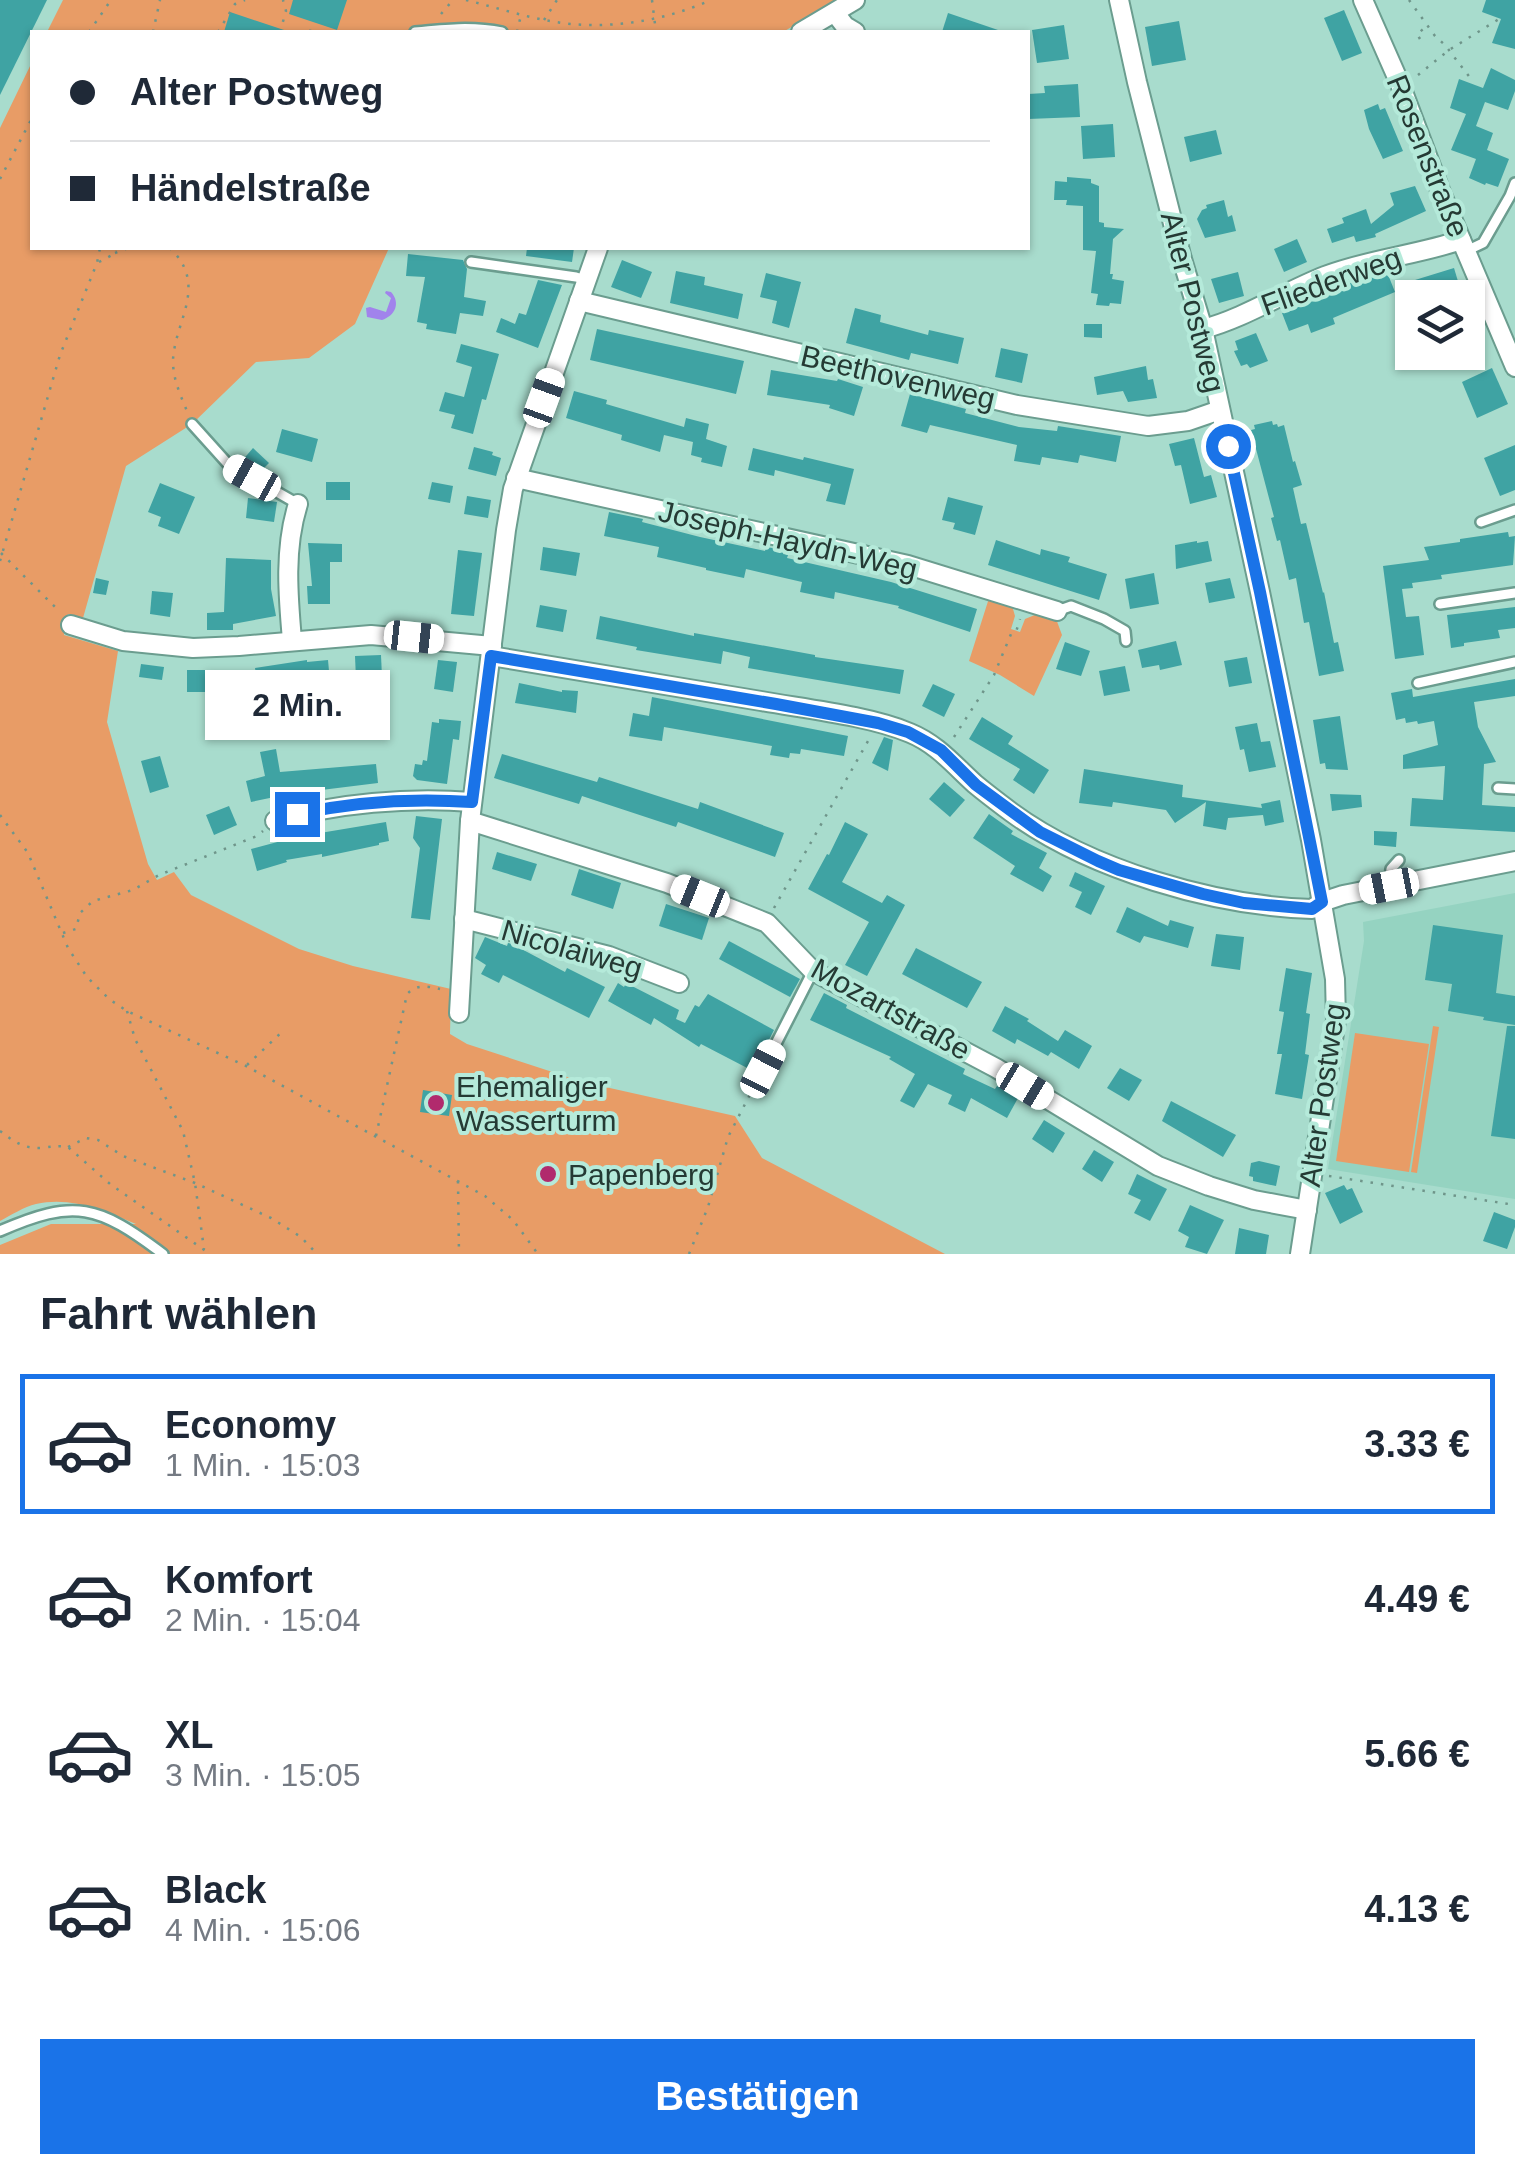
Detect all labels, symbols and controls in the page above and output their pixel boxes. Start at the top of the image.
street label: Rosenstraße [1381,70,1475,242]
text: Alter Postweg [130,71,383,113]
text: Händelstraße [130,167,371,209]
street label: Alter Postweg [1155,208,1231,396]
street label: Fliederweg [1256,240,1406,322]
map controls [1395,280,1485,370]
button: layers [1395,280,1485,370]
street label: Beethovenweg [798,339,998,415]
car [520,365,568,431]
route start [1206,424,1251,469]
car [218,450,286,506]
street label: Joseph-Haydn-Weg [655,494,921,586]
car [383,619,445,655]
callout: 2 Min. [204,669,390,739]
text: 2 Min. [252,687,343,723]
route end [275,792,320,837]
car [1357,866,1421,906]
car [667,871,733,921]
street label: Nicolaiweg [498,913,646,985]
street label: Mozartstraße [806,952,976,1066]
street label: Alter Postweg [1293,1001,1351,1189]
car [736,1035,790,1103]
car [992,1058,1058,1114]
place label: Ehemaliger Wasserturm [456,1070,617,1137]
marker: Ehemaliger Wasserturm [425,1092,447,1114]
place label: Papenberg [568,1158,715,1191]
marker: Papenberg [537,1163,559,1185]
text: Fahrt wählen [40,1288,318,1339]
icon: car [45,1399,135,1489]
text: Economy [165,1404,336,1446]
text: 3.33 € [1364,1423,1470,1465]
text: 1 Min. · 15:03 [165,1447,361,1483]
icon: car [45,1554,135,1644]
text: Komfort [165,1559,313,1601]
text: 4.49 € [1364,1578,1470,1620]
text: 2 Min. · 15:04 [165,1602,361,1638]
icon: car [45,1709,135,1799]
text: XL [165,1714,214,1756]
text: 5.66 € [1364,1733,1470,1775]
text: 3 Min. · 15:05 [165,1757,361,1793]
icon: car [45,1864,135,1954]
text: Black [165,1869,266,1911]
text: 4.13 € [1364,1888,1470,1930]
text: 4 Min. · 15:06 [165,1912,361,1948]
button: Bestätigen [40,2039,1475,2154]

